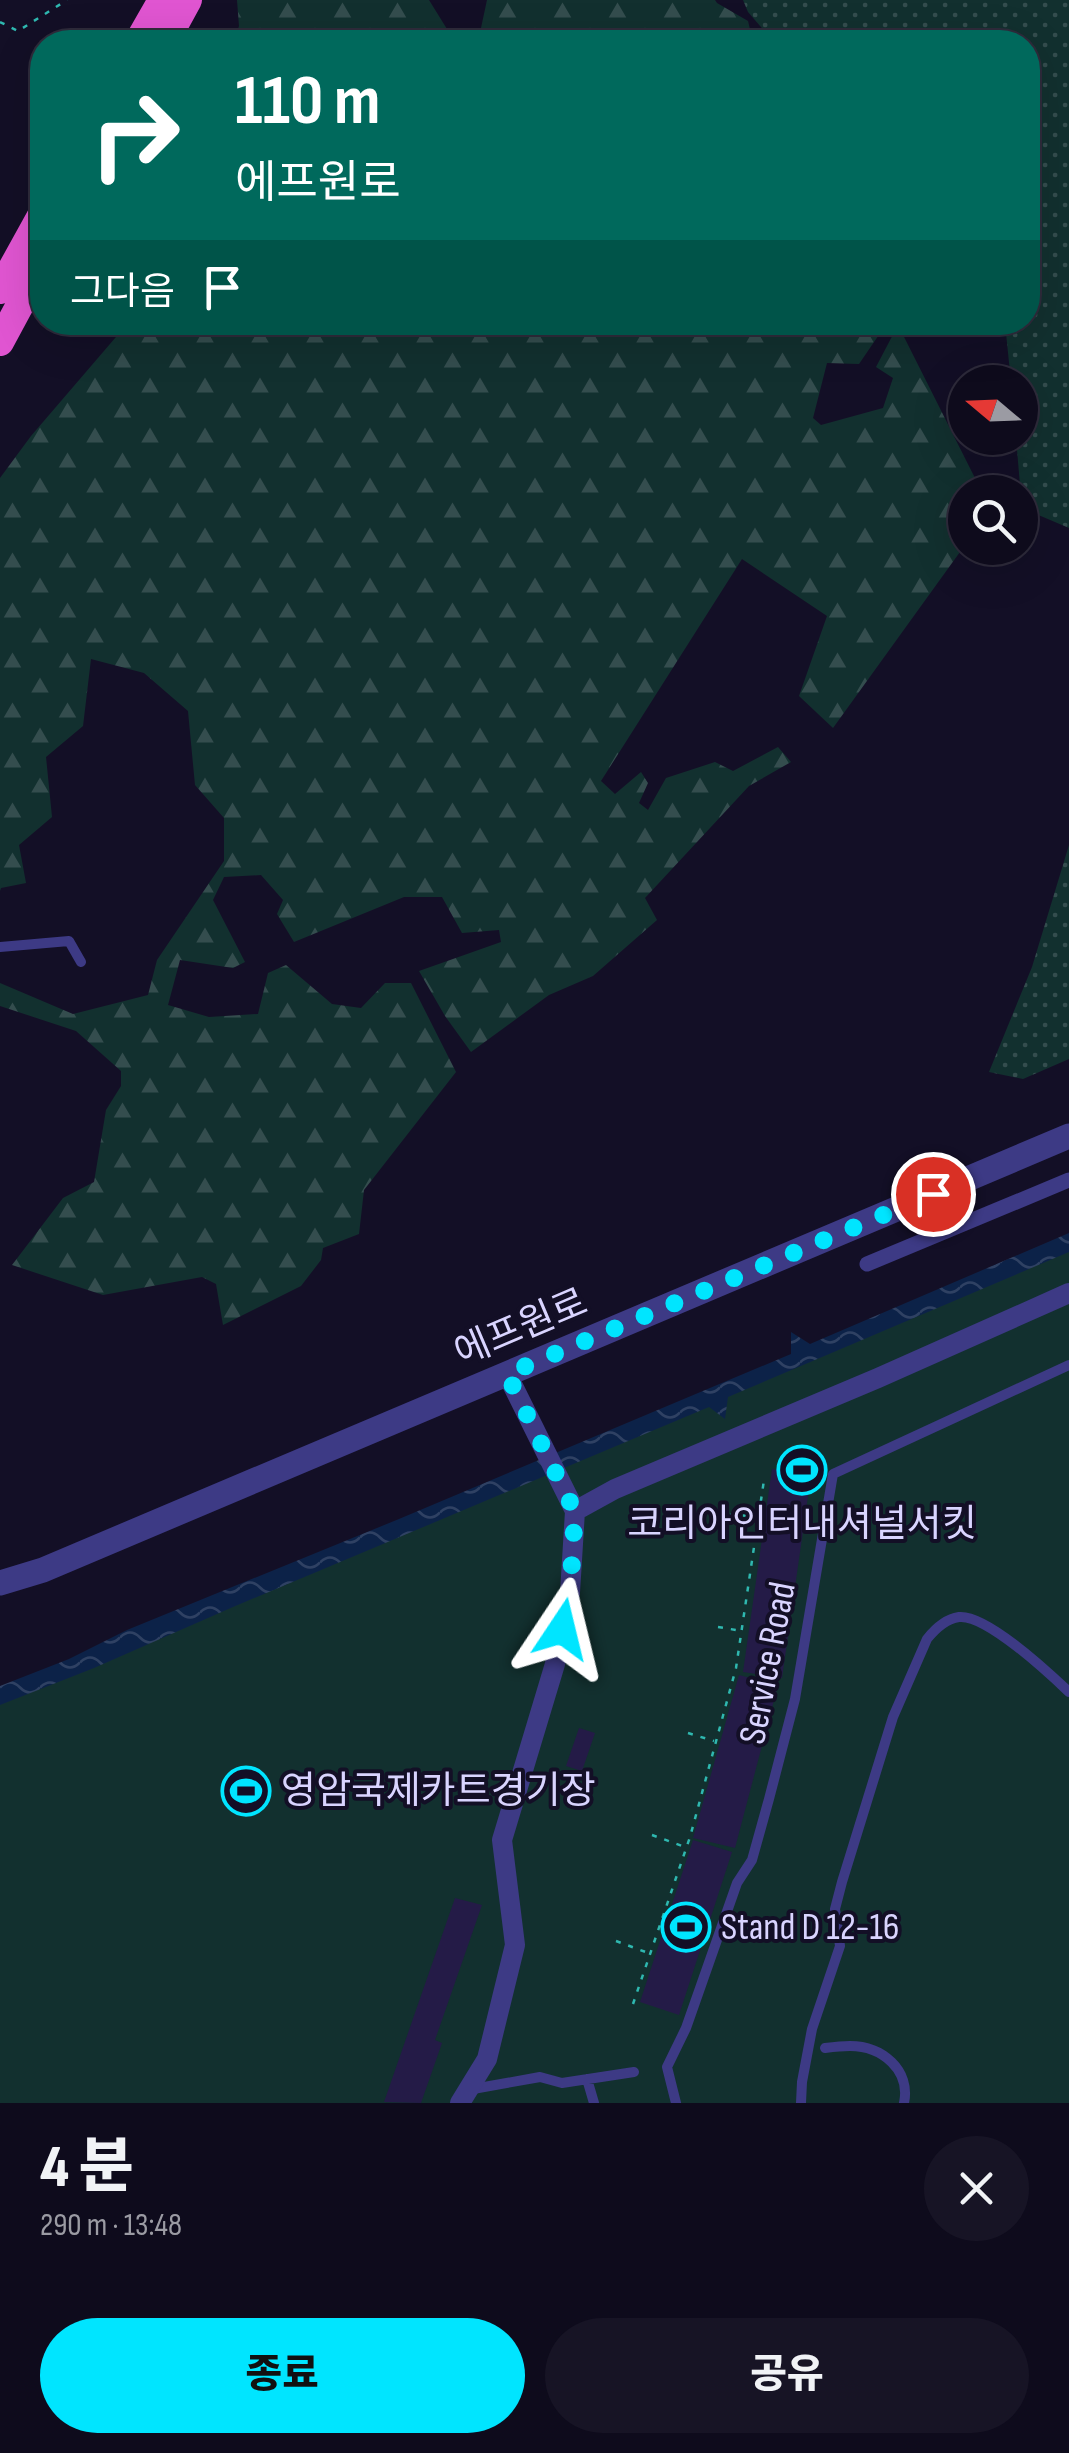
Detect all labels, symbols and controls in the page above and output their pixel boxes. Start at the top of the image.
text: 110 m [235,60,381,144]
icon: right [70,70,200,200]
text: 에프원로 [235,156,401,211]
icon: arrive [195,260,250,315]
text: 그다음 [70,270,175,315]
north arrow [948,365,1038,455]
map controls [948,365,1038,565]
button: search [948,475,1038,565]
pin [891,1152,976,1237]
icon: arrive [906,1167,961,1222]
street label: 에프원로 [448,1280,594,1376]
sports icon: 코리아인터내셔널서킷 [776,1444,828,1496]
place label: 코리아인터내셔널서킷 [627,1502,977,1547]
position arrow [510,1577,614,1681]
street label: Service Road [730,1578,806,1748]
sports icon: 영암국제카트경기장 [220,1765,272,1817]
place label: 영암국제카트경기장 [281,1769,596,1814]
sports icon: Stand D 12-16 [660,1901,712,1953]
place label: Stand D 12-16 [721,1905,900,1950]
text: 4 분 [40,2132,134,2204]
button: close [924,2136,1029,2241]
text: 290 m · 13:48 [40,2206,182,2245]
button: 종료 [40,2318,525,2433]
button: 공유 [545,2318,1029,2433]

